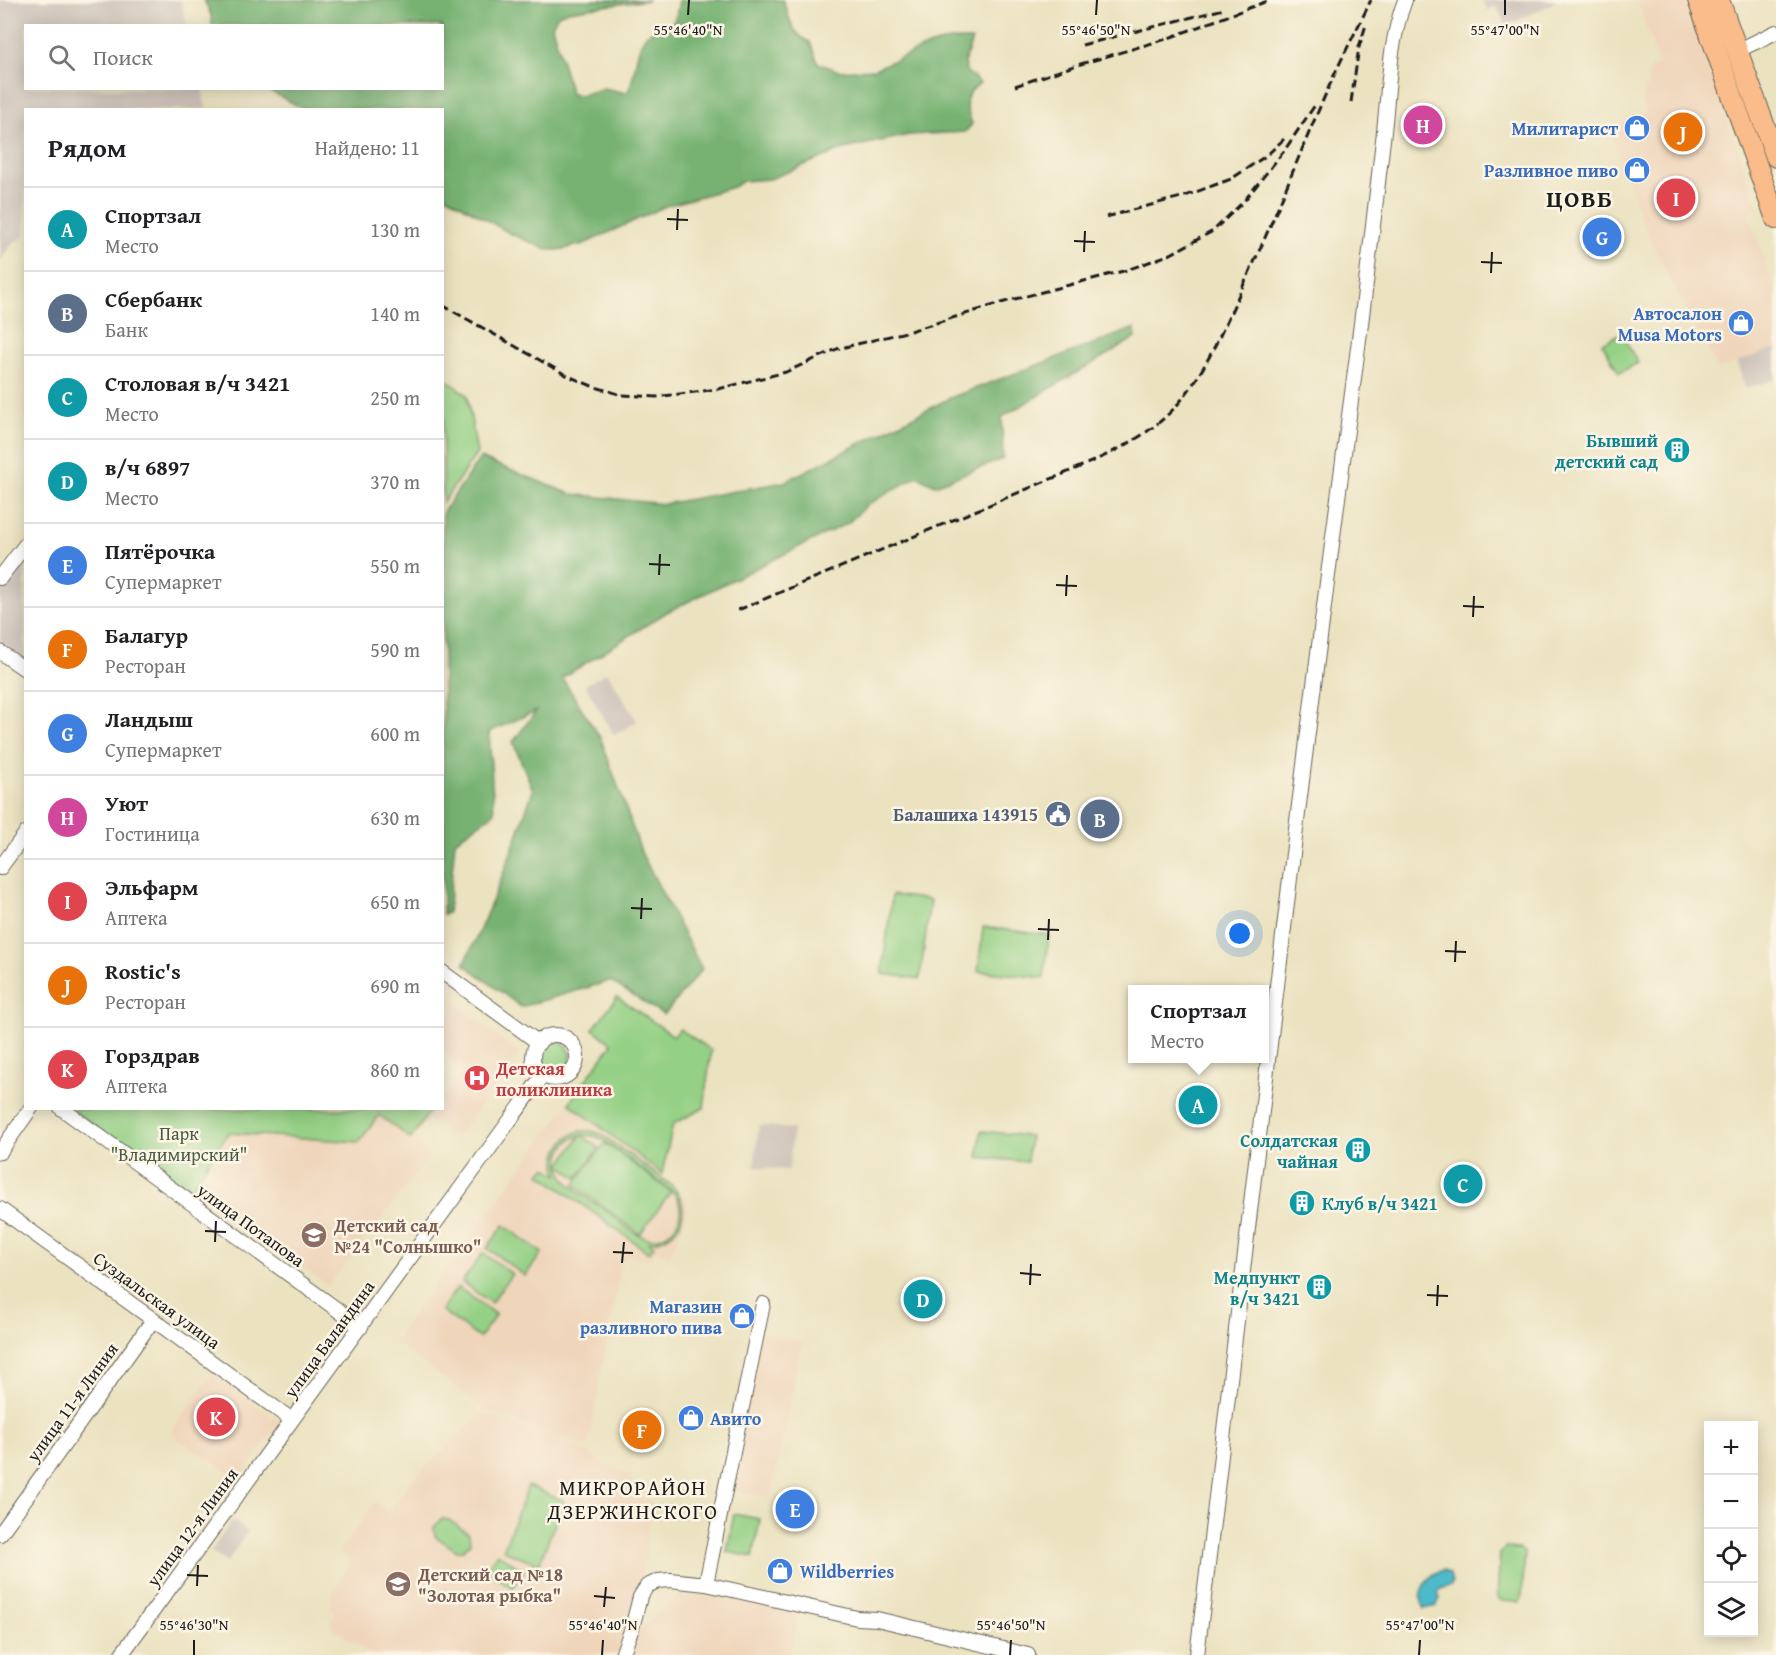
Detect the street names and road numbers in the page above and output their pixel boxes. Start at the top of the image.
street label: улица Потапова [191,1176,311,1274]
street label: Суздальская улица [88,1245,226,1356]
street label: улица Баландина [276,1274,381,1404]
street label: улица 11-я Линия [19,1337,125,1468]
street label: улица 12-я Линия [139,1462,245,1593]

